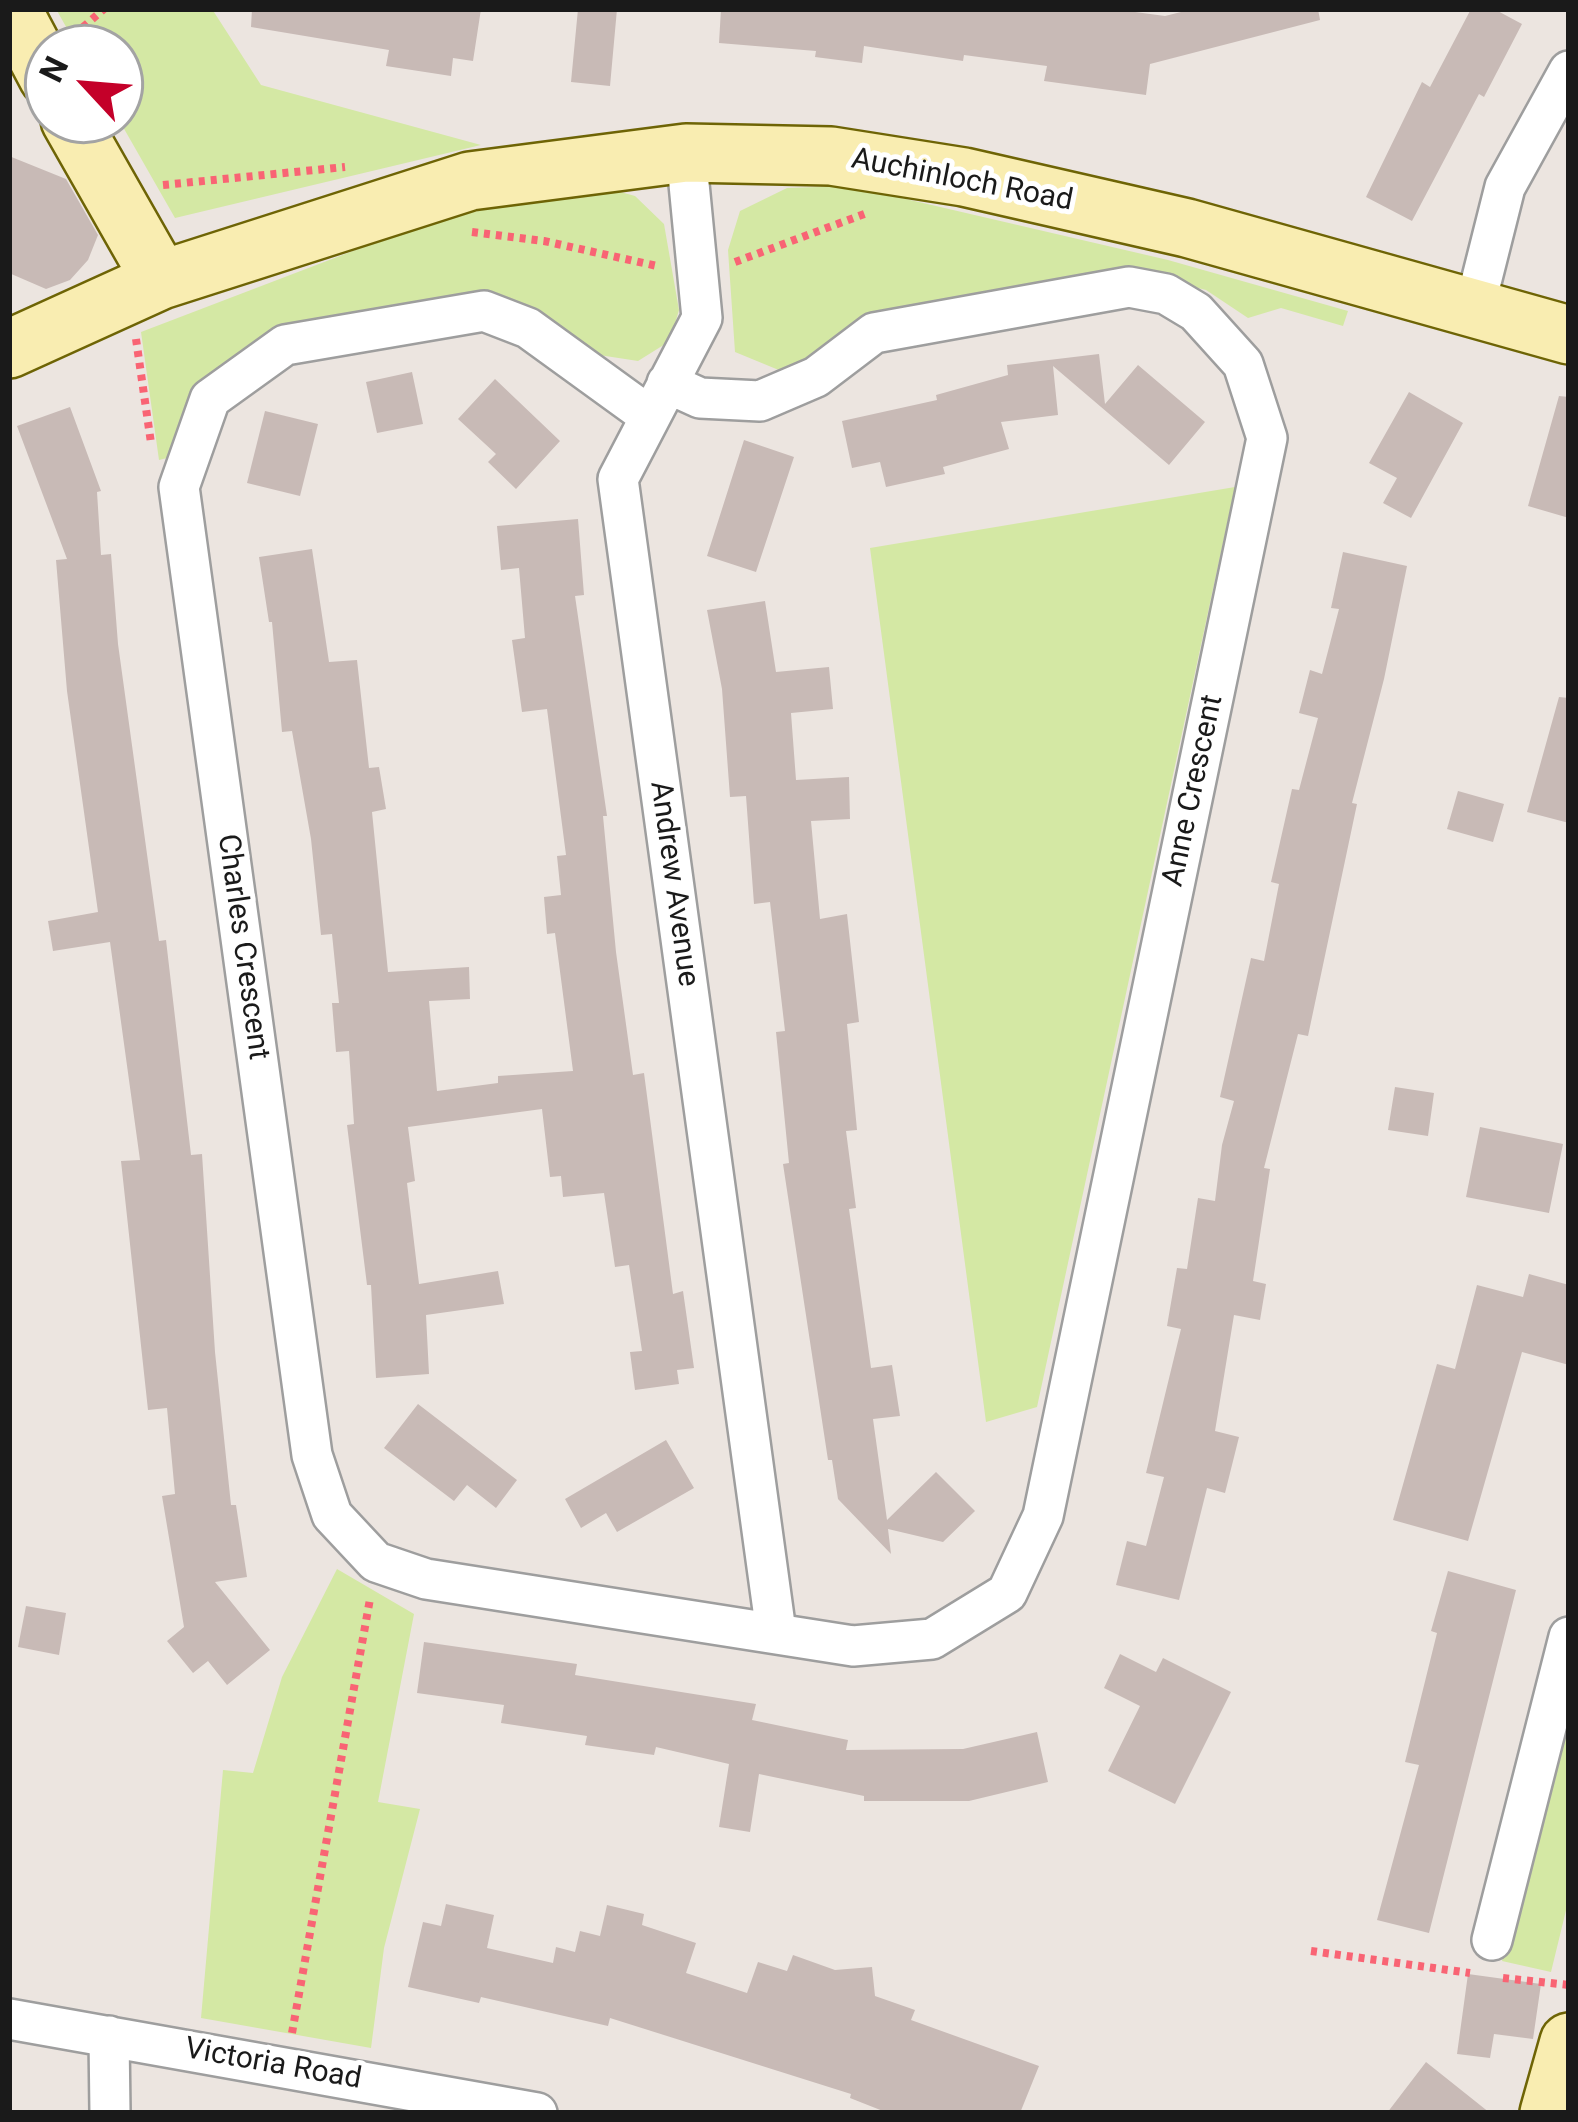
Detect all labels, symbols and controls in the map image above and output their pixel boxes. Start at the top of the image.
north arrow [24,24,144,144]
text: N [31,50,77,88]
street label: Auchinloch Road [848,142,1076,220]
street label: Anne Crescent [1156,692,1232,890]
street label: Andrew Avenue [641,779,705,989]
street label: Charles Crescent [208,832,276,1062]
street label: Victoria Road [182,2032,364,2098]

